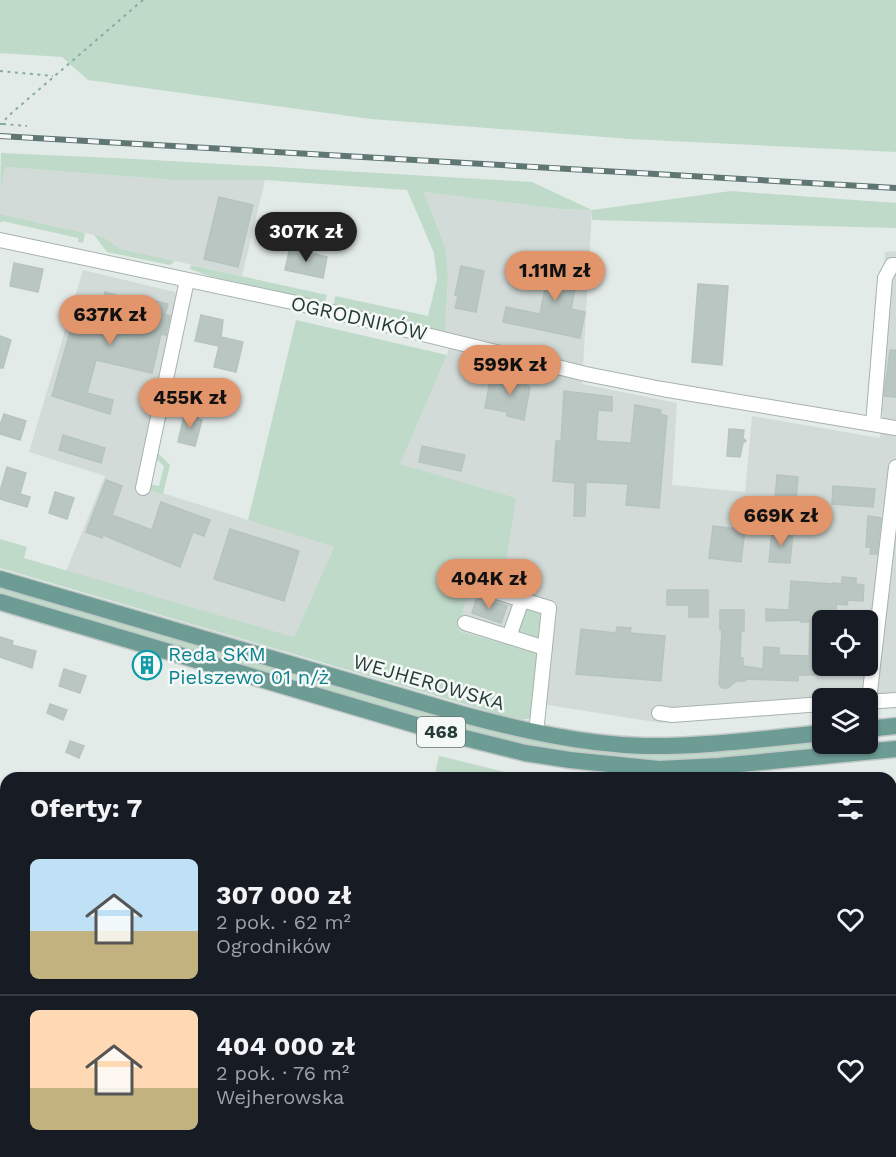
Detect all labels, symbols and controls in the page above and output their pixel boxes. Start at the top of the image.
pin: 307K zł [251,212,361,263]
text: 307K zł [269,219,343,243]
pin: 1.11M zł [493,251,617,302]
text: 1.11M zł [519,258,591,282]
street label: OGRODNIKÓW [289,291,429,345]
pin: 637K zł [55,295,165,346]
text: 637K zł [73,302,147,326]
pin: 599K zł [455,345,565,396]
text: 599K zł [473,352,547,376]
pin: 455K zł [135,378,245,429]
text: 455K zł [153,385,227,409]
pin: 669K zł [726,496,836,547]
text: 669K zł [744,503,818,527]
pin: 404K zł [434,559,544,610]
text: 404K zł [451,566,527,590]
map controls [812,610,878,754]
button: locate [812,610,878,676]
place label: Reda SKM Pielszewo 01 n/ż [168,642,329,689]
building icon: Reda SKM Pielszewo 01 n/ż [131,649,163,681]
street label: WEJHEROWSKA [350,649,508,715]
button: layers [812,688,878,754]
road number: 468 [417,717,465,747]
icon: filters [834,792,867,825]
text: Oferty: 7 [30,793,142,823]
text: 307 000 zł [216,880,352,910]
icon: home [78,883,150,955]
icon: heart [834,903,867,936]
text: 2 pok. · 62 m² [216,910,351,934]
text: Ogrodników [216,934,331,958]
text: 404 000 zł [216,1031,355,1061]
icon: home [78,1034,150,1106]
icon: heart [834,1054,867,1087]
text: 2 pok. · 76 m² [216,1061,349,1085]
text: Wejherowska [216,1085,344,1109]

